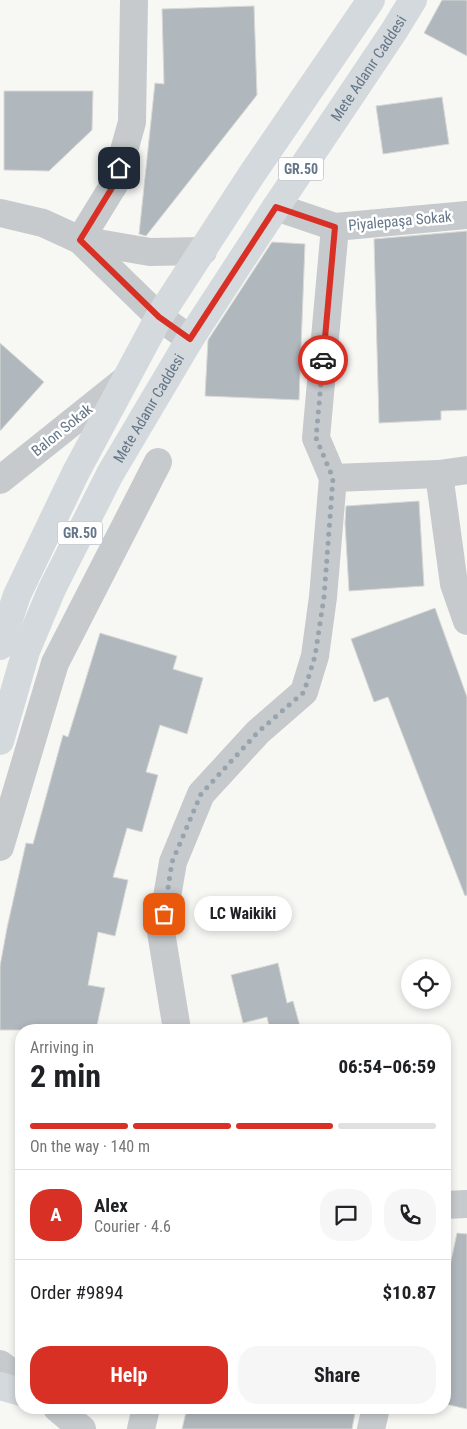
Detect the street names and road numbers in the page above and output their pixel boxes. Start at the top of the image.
street label: Mete Adanır Caddesi [327,12,410,125]
road number: GR.50 [278,157,324,180]
street label: Piyalepaşa Sokak [348,207,453,234]
street label: Mete Adanır Caddesi [110,351,188,466]
street label: Balon Sokak [28,400,96,460]
road number: GR.50 [58,522,102,544]

